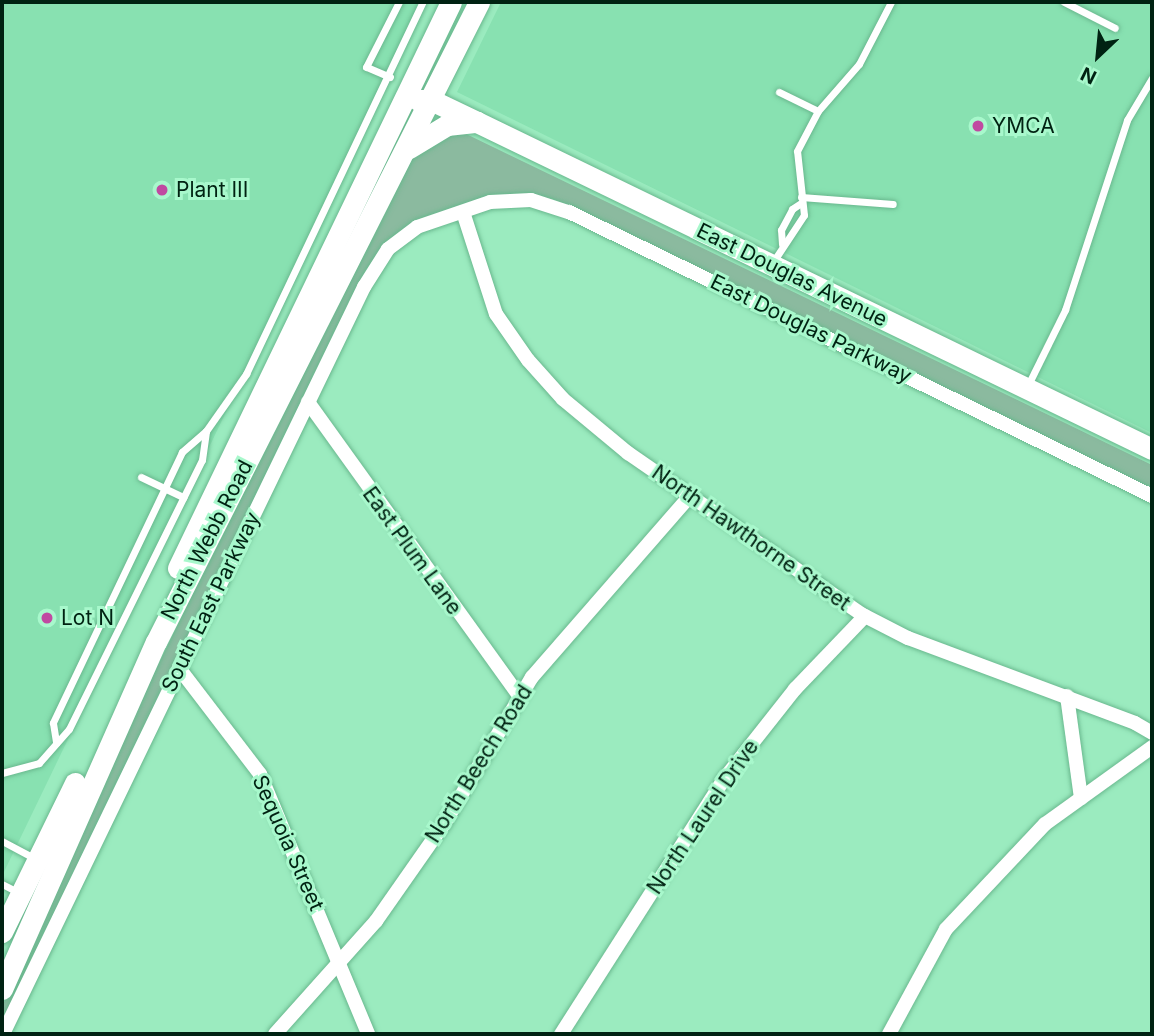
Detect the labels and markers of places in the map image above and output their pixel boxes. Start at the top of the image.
place label: YMCA [992,113,1055,139]
marker: YMCA [970,118,986,134]
place label: Plant III [176,177,248,203]
marker: Plant III [154,182,170,198]
place label: Lot N [61,605,114,631]
marker: Lot N [39,610,55,626]

